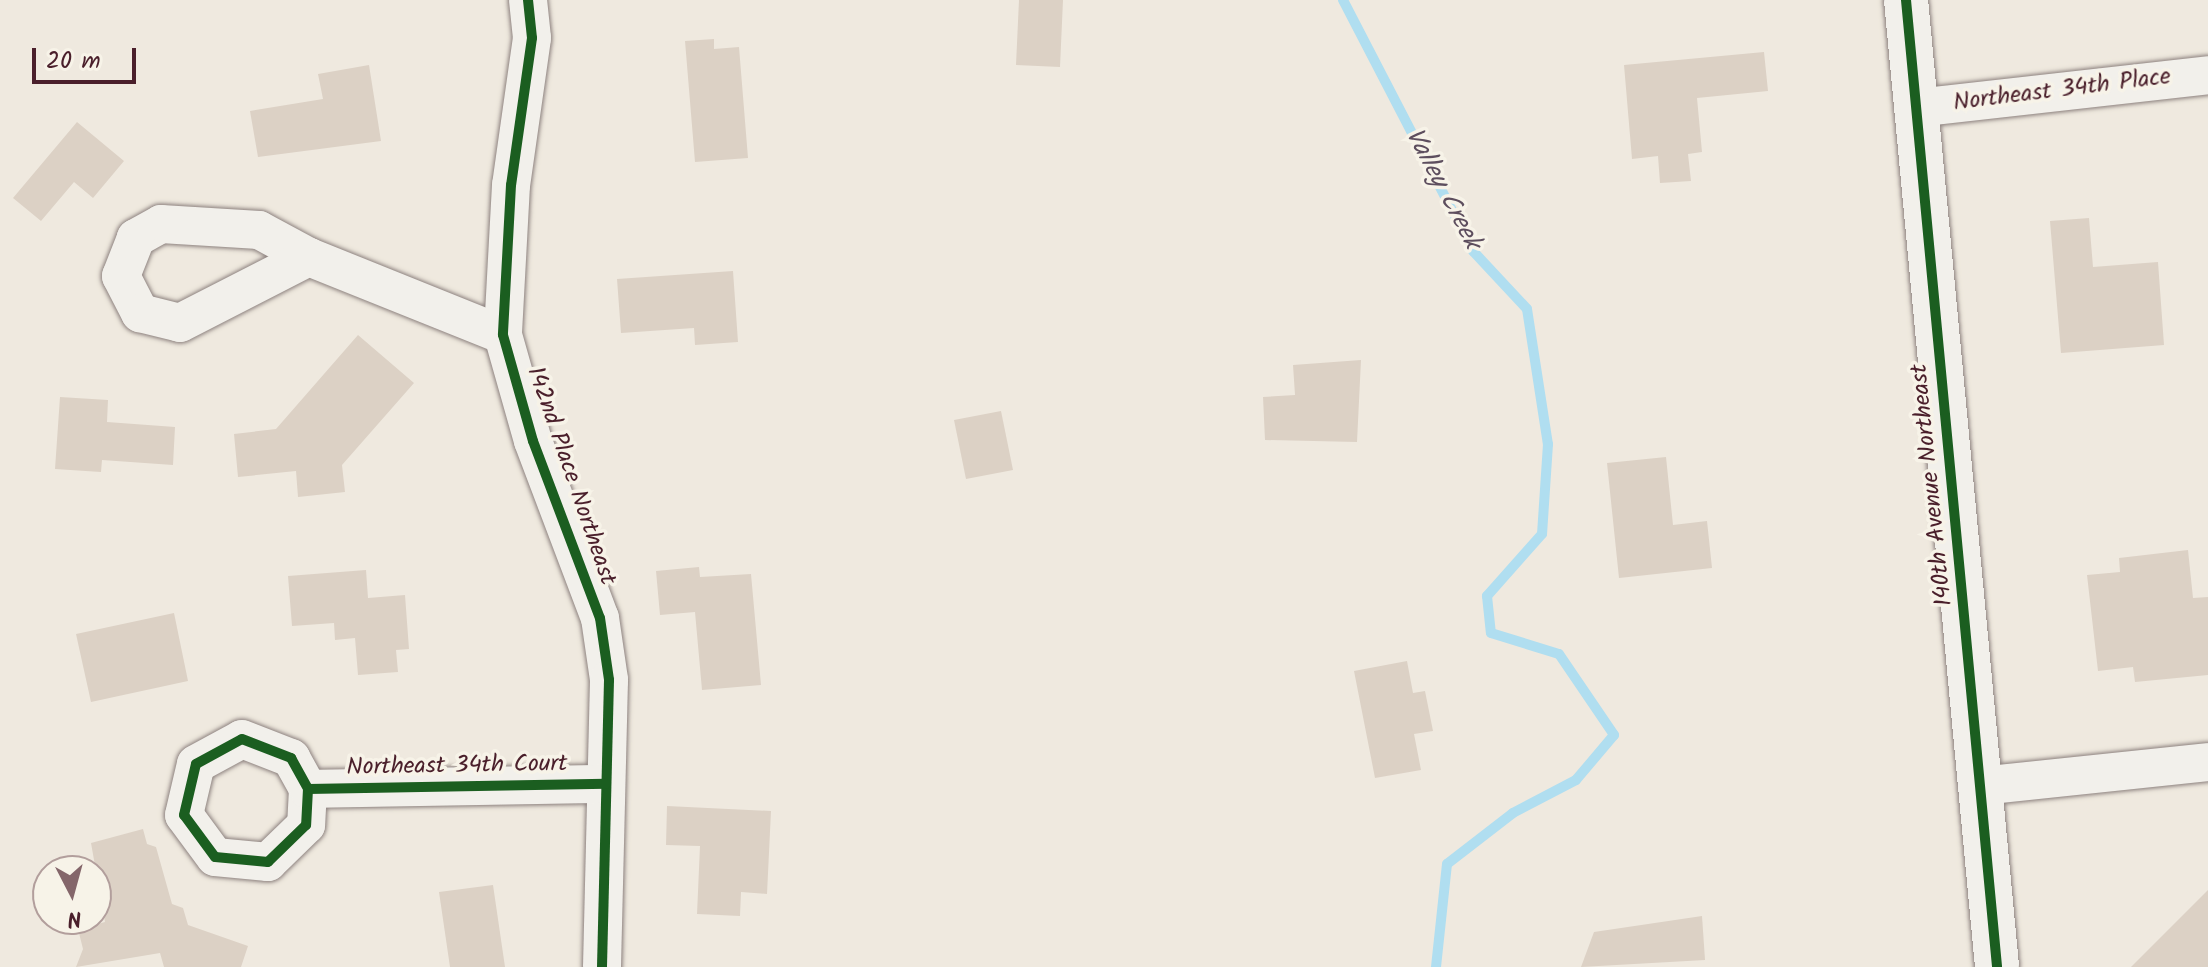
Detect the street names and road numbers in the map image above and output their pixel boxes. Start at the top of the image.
street label: Northeast 34th Place [1952,62,2172,118]
street label: 140th Avenue Northeast [1905,362,1959,608]
street label: 142nd Place Northeast [520,363,622,589]
street label: Northeast 34th Court [346,750,568,782]

